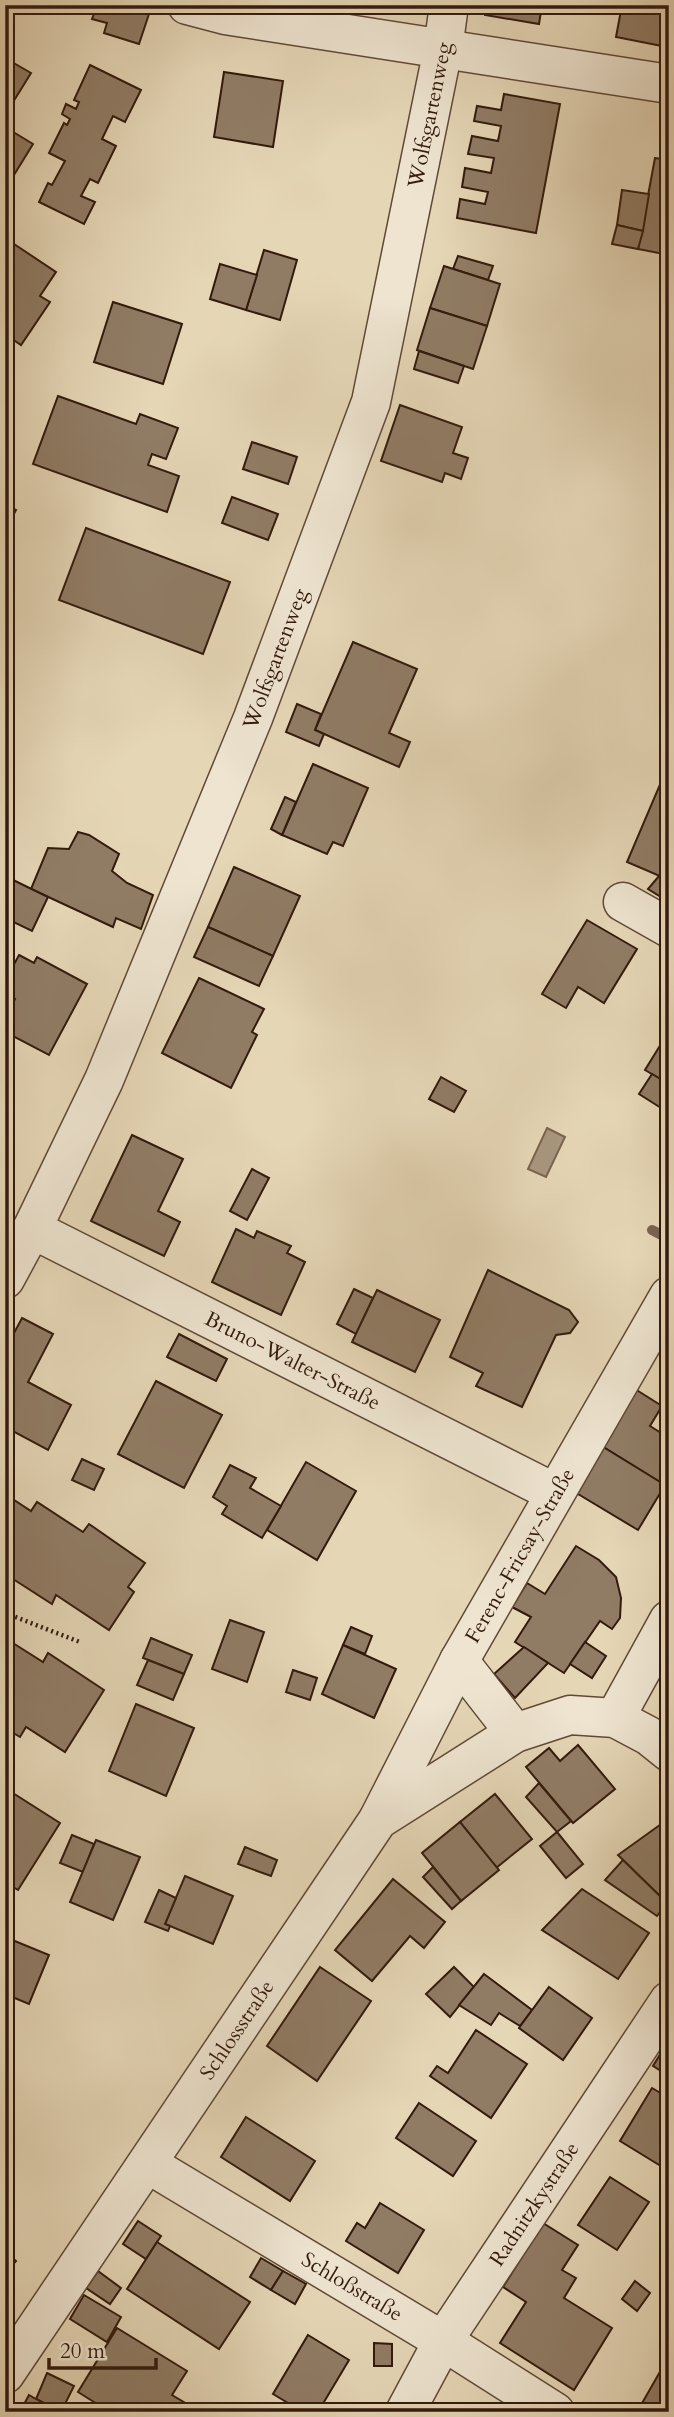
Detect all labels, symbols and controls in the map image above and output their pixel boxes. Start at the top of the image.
street label: Wolfsgartenweg [401,40,459,192]
street label: Wolfsgartenweg [236,584,315,734]
street label: Bruno-Walter-Straße [200,1305,385,1417]
street label: Ferenc-Fricsay-Straße [458,1463,582,1648]
street label: Schlossstraße [193,1974,281,2086]
street label: Radnitzkystraße [483,2137,586,2272]
street label: Schloßstraße [296,2245,408,2328]
scale bar [49,2326,156,2370]
text: 20 m [60,2337,105,2366]

